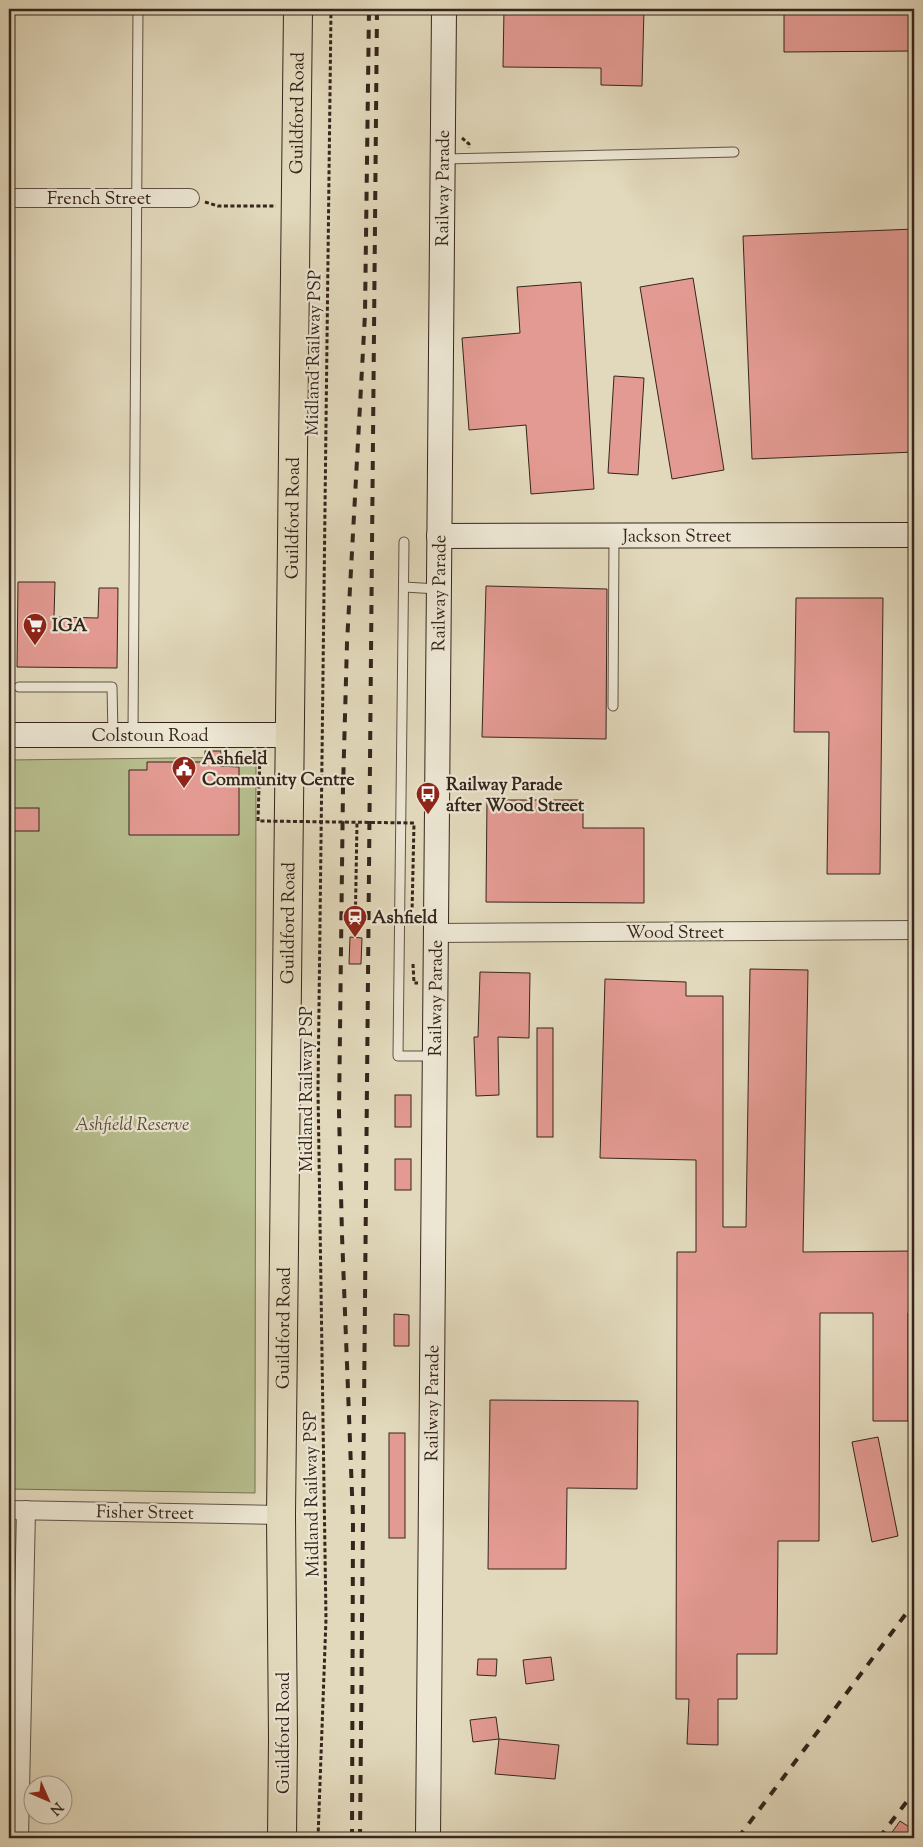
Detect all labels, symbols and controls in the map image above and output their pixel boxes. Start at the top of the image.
street label: Guildford Road [285,52,313,174]
street label: Railway Parade [431,130,458,247]
street label: French Street [47,187,151,213]
street label: Midland Railway PSP [301,270,329,436]
street label: Guildford Road [281,457,308,579]
street label: Jackson Street [621,524,732,551]
street label: Railway Parade [427,535,454,652]
supermarket icon: IGA [22,612,48,646]
place label: IGA [52,614,88,640]
street label: Colstoun Road [91,724,209,750]
place label: Ashfield Community Centre [202,747,355,794]
public building icon: Ashfield Community Centre [171,755,197,789]
place label: Railway Parade after Wood Street [446,773,585,820]
bus stop icon: Railway Parade after Wood Street [415,781,441,815]
street label: Guildford Road [276,862,303,984]
station icon: Ashfield [342,904,368,938]
place label: Ashfield [372,906,438,932]
street label: Wood Street [626,921,724,947]
street label: Railway Parade [424,940,451,1057]
street label: Midland Railway PSP [295,1006,321,1172]
park label: Ashfield Reserve [75,1113,189,1139]
street label: Guildford Road [271,1267,299,1389]
street label: Railway Parade [420,1345,447,1461]
street label: Midland Railway PSP [299,1411,327,1577]
street label: Fisher Street [96,1500,194,1528]
street label: Guildford Road [272,1672,298,1794]
north arrow [22,1774,72,1824]
text: N [45,1797,67,1819]

